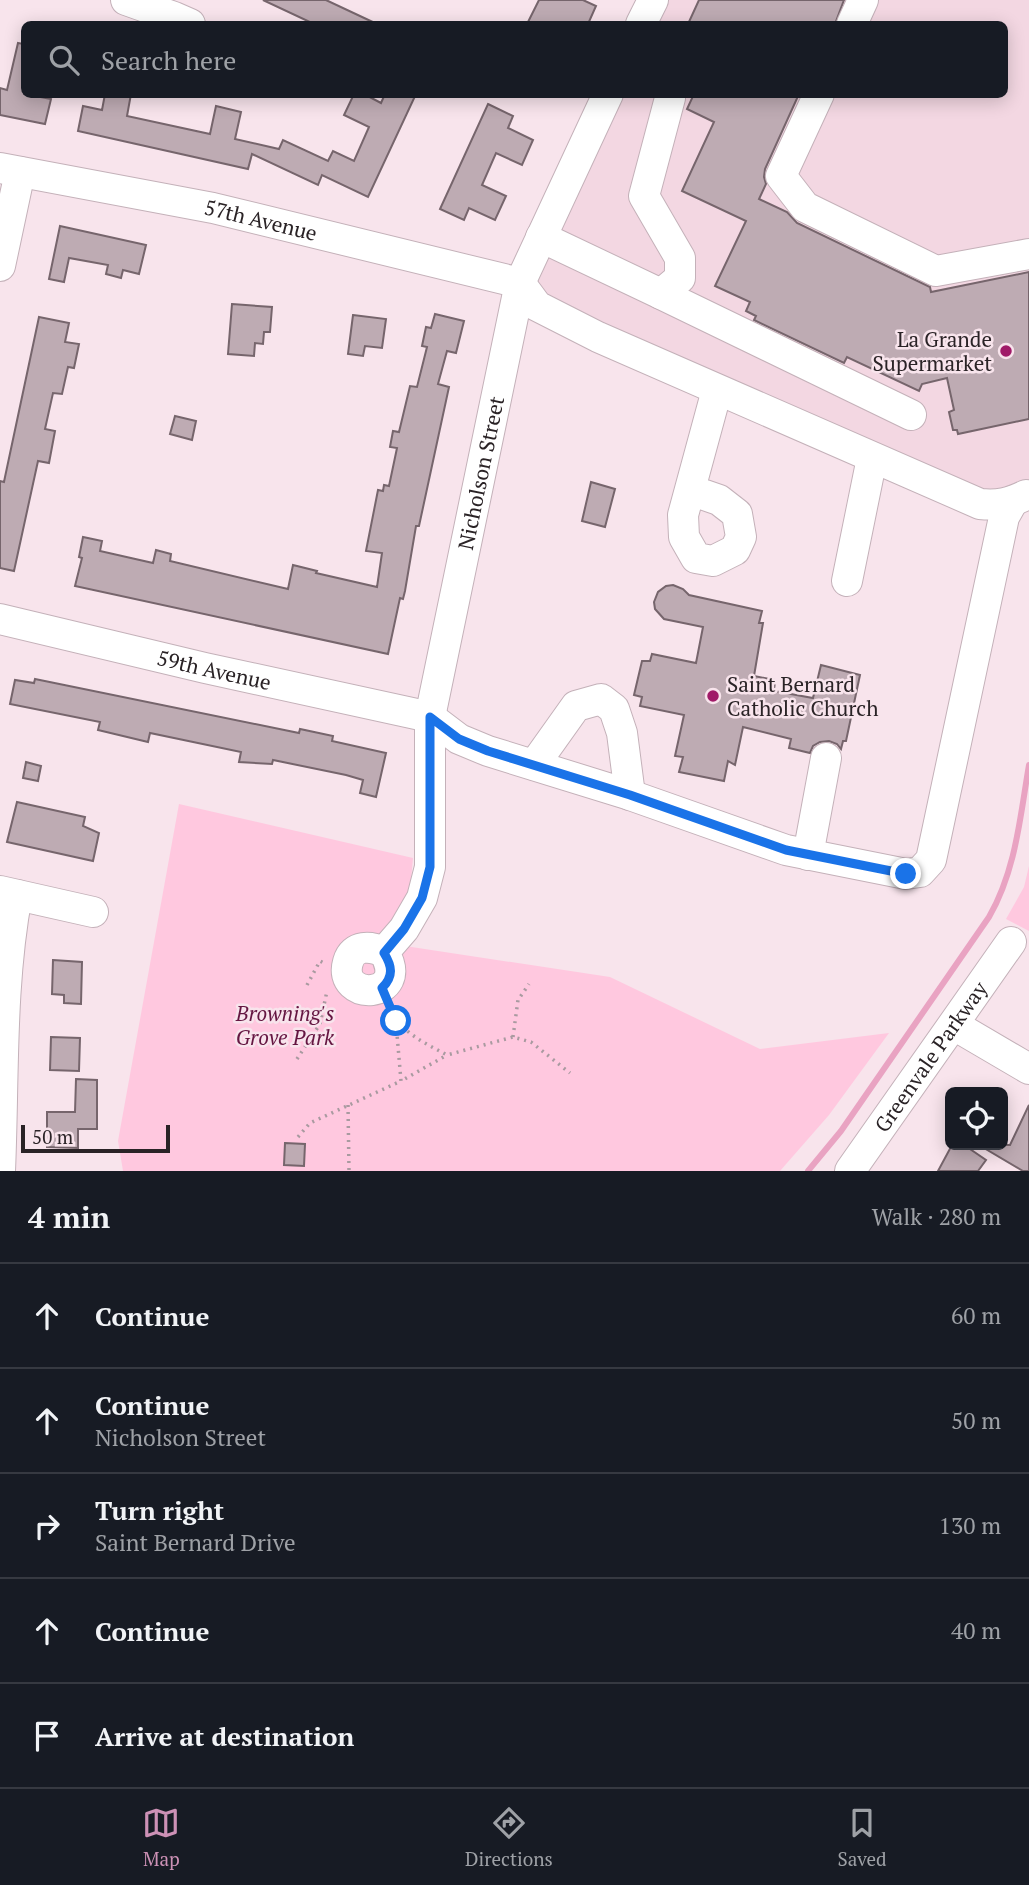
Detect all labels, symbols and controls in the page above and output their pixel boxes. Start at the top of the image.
search box [21,21,1008,98]
icon: search [45,41,83,79]
text: Search here [101,43,236,77]
street label: 57th Avenue [202,193,320,247]
place label: La Grande Supermarket [872,325,992,377]
marker: La Grande Supermarket [998,343,1014,359]
street label: Nicholson Street [451,393,510,552]
street label: 59th Avenue [154,643,274,696]
place label: Saint Bernard Catholic Church [727,670,878,722]
marker: Saint Bernard Catholic Church [705,688,721,704]
route end [890,858,921,889]
street label: Greenvale Parkway [868,975,993,1137]
park label: Browning's Grove Park [235,999,335,1051]
route start [380,1005,411,1036]
map controls [945,1087,1008,1150]
button: locate [945,1087,1008,1150]
scale bar [21,1122,170,1154]
text: 50 m [32,1124,73,1149]
text: 4 min [28,1197,110,1237]
text: Walk · 280 m [872,1201,1001,1232]
icon: ahead [28,1297,66,1335]
text: Continue [95,1299,209,1333]
text: 60 m [951,1300,1001,1331]
text: Continue [95,1388,209,1422]
icon: ahead [28,1402,66,1440]
text: 50 m [951,1405,1001,1436]
text: Nicholson Street [95,1422,266,1453]
text: Turn right [95,1493,224,1527]
icon: right [28,1507,66,1545]
text: 130 m [939,1510,1001,1541]
text: Saint Bernard Drive [95,1527,296,1558]
icon: ahead [28,1612,66,1650]
text: Continue [95,1614,209,1648]
text: 40 m [951,1615,1001,1646]
icon: arrive [28,1717,66,1755]
text: Arrive at destination [95,1719,354,1753]
tab: Map [142,1804,180,1871]
tab: Directions [465,1804,553,1871]
tab: Saved [837,1804,887,1871]

